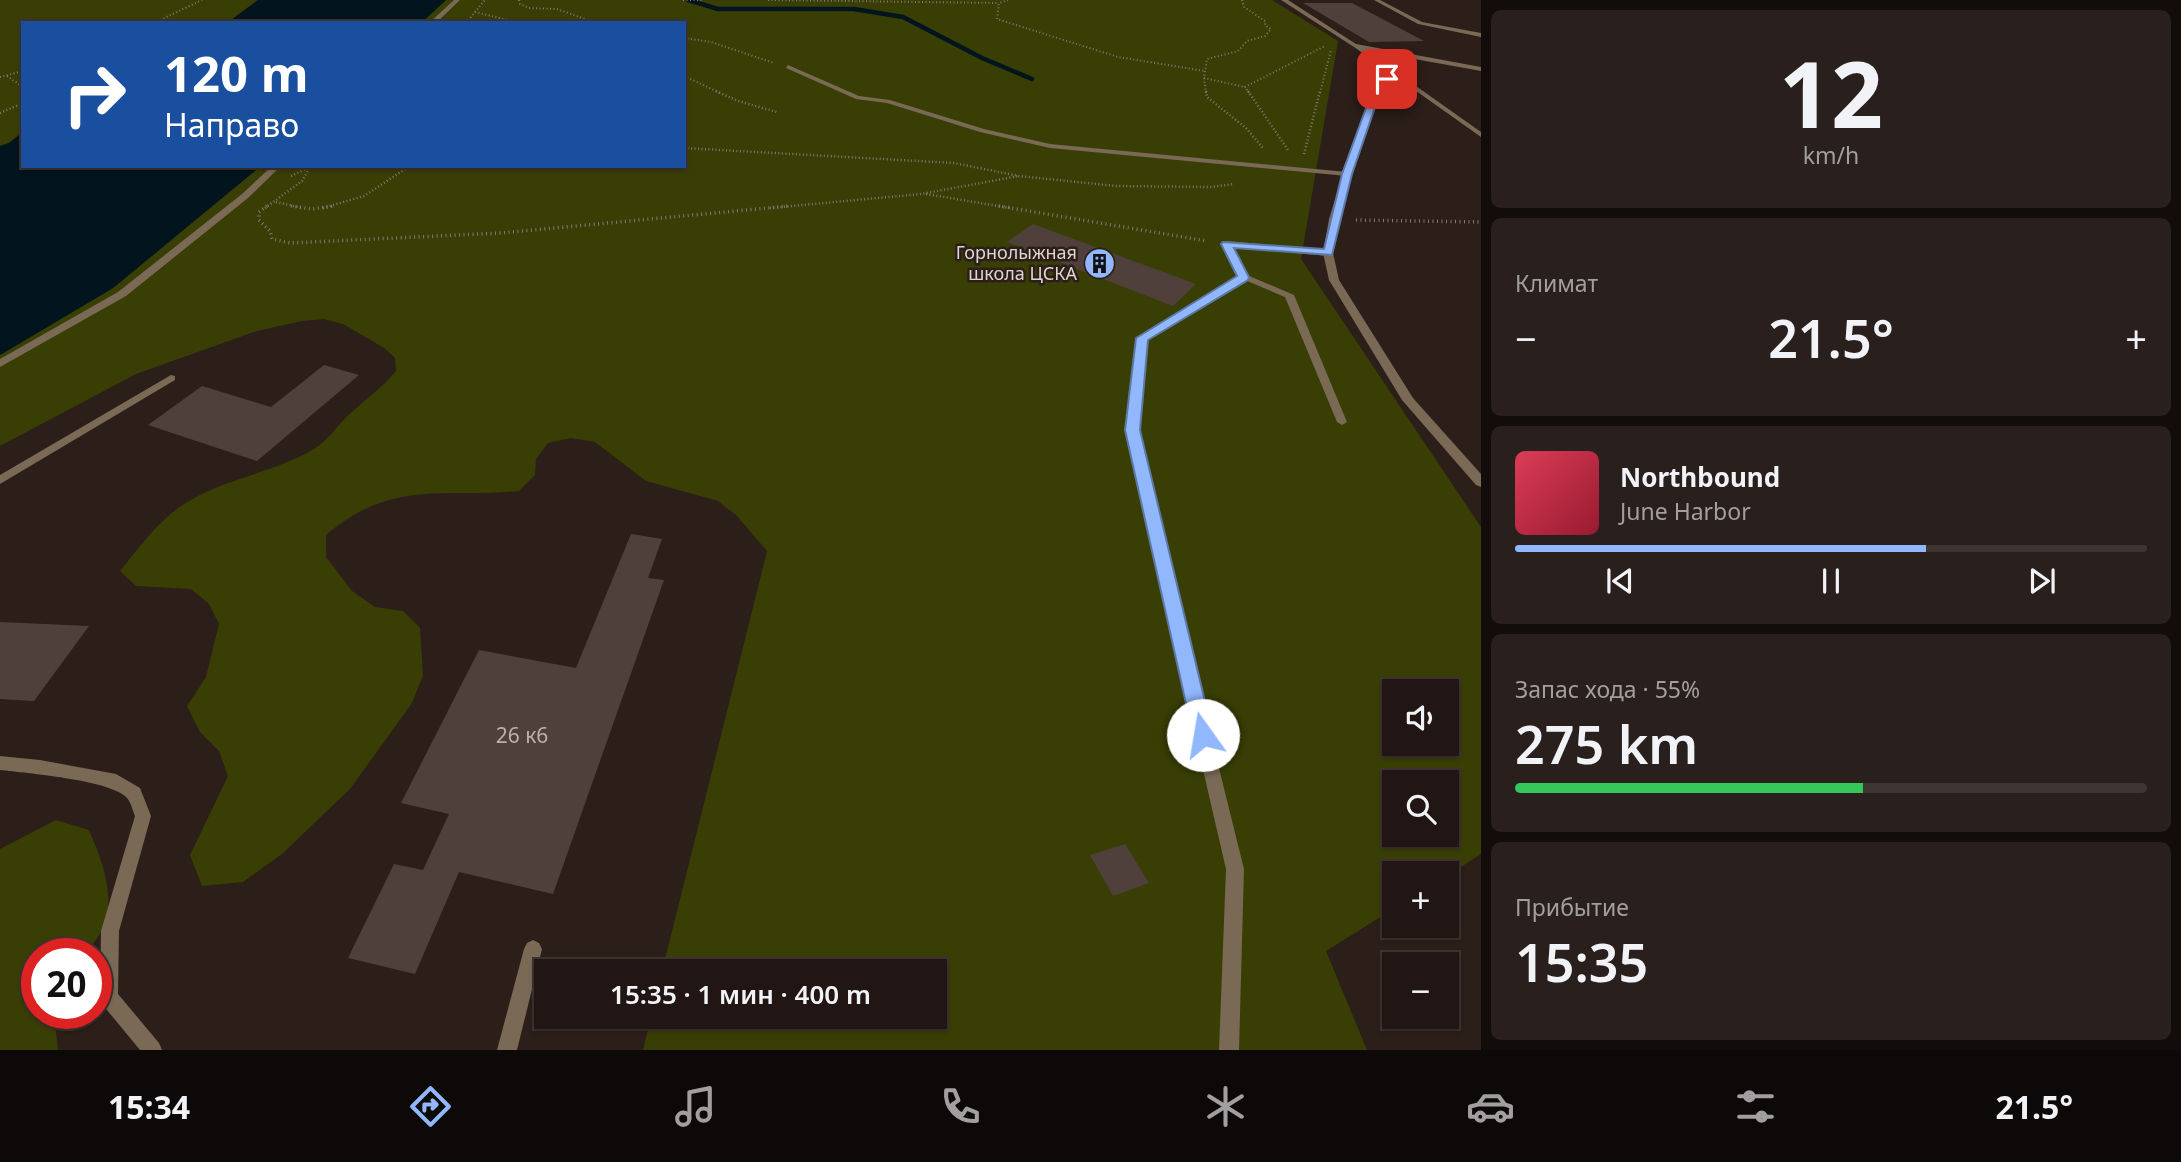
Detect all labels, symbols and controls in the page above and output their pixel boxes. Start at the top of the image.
text: 12 [1779,31,1883,155]
text: 120 m [164,40,309,106]
icon: right [49,49,140,140]
pin [1357,49,1417,109]
icon: arrive [1368,60,1406,98]
text: Направо [164,103,299,146]
text: km/h [1803,139,1859,171]
place label: Горнолыжная школа ЦСКА [956,240,1078,285]
building icon: Горнолыжная школа ЦСКА [1083,246,1117,280]
text: Климат [1515,267,1598,299]
text: 21.5° [1768,302,1894,373]
text: − [1515,312,1537,364]
text: + [2125,312,2147,364]
text: Northbound [1620,459,1780,495]
text: June Harbor [1620,495,1751,527]
icon: previous [1601,562,1639,600]
icon: pause [1812,562,1850,600]
icon: next [2023,562,2061,600]
text: Запас хода · 55% [1515,673,1700,705]
map controls [1382,679,1459,1029]
button: sound [1382,679,1459,756]
position arrow [1166,698,1240,772]
text: 275 km [1515,708,1698,779]
house number: 26 к6 [496,721,548,749]
button: search [1382,770,1459,847]
button: + [1382,861,1459,938]
text: Прибытие [1515,891,1629,923]
text: 15:35 [1515,926,1648,997]
speed limit sign: 20 [21,938,112,1029]
button: − [1382,952,1459,1029]
text: 15:35 · 1 мин · 400 m [610,976,871,1012]
icon: directions [406,1082,455,1131]
icon: music [671,1082,720,1131]
icon: phone [936,1082,985,1131]
icon: climate [1201,1082,1250,1131]
icon: car [1466,1082,1515,1131]
icon: filters [1731,1082,1780,1131]
text: 15:34 [108,1085,190,1128]
text: 21.5° [1996,1085,2073,1128]

